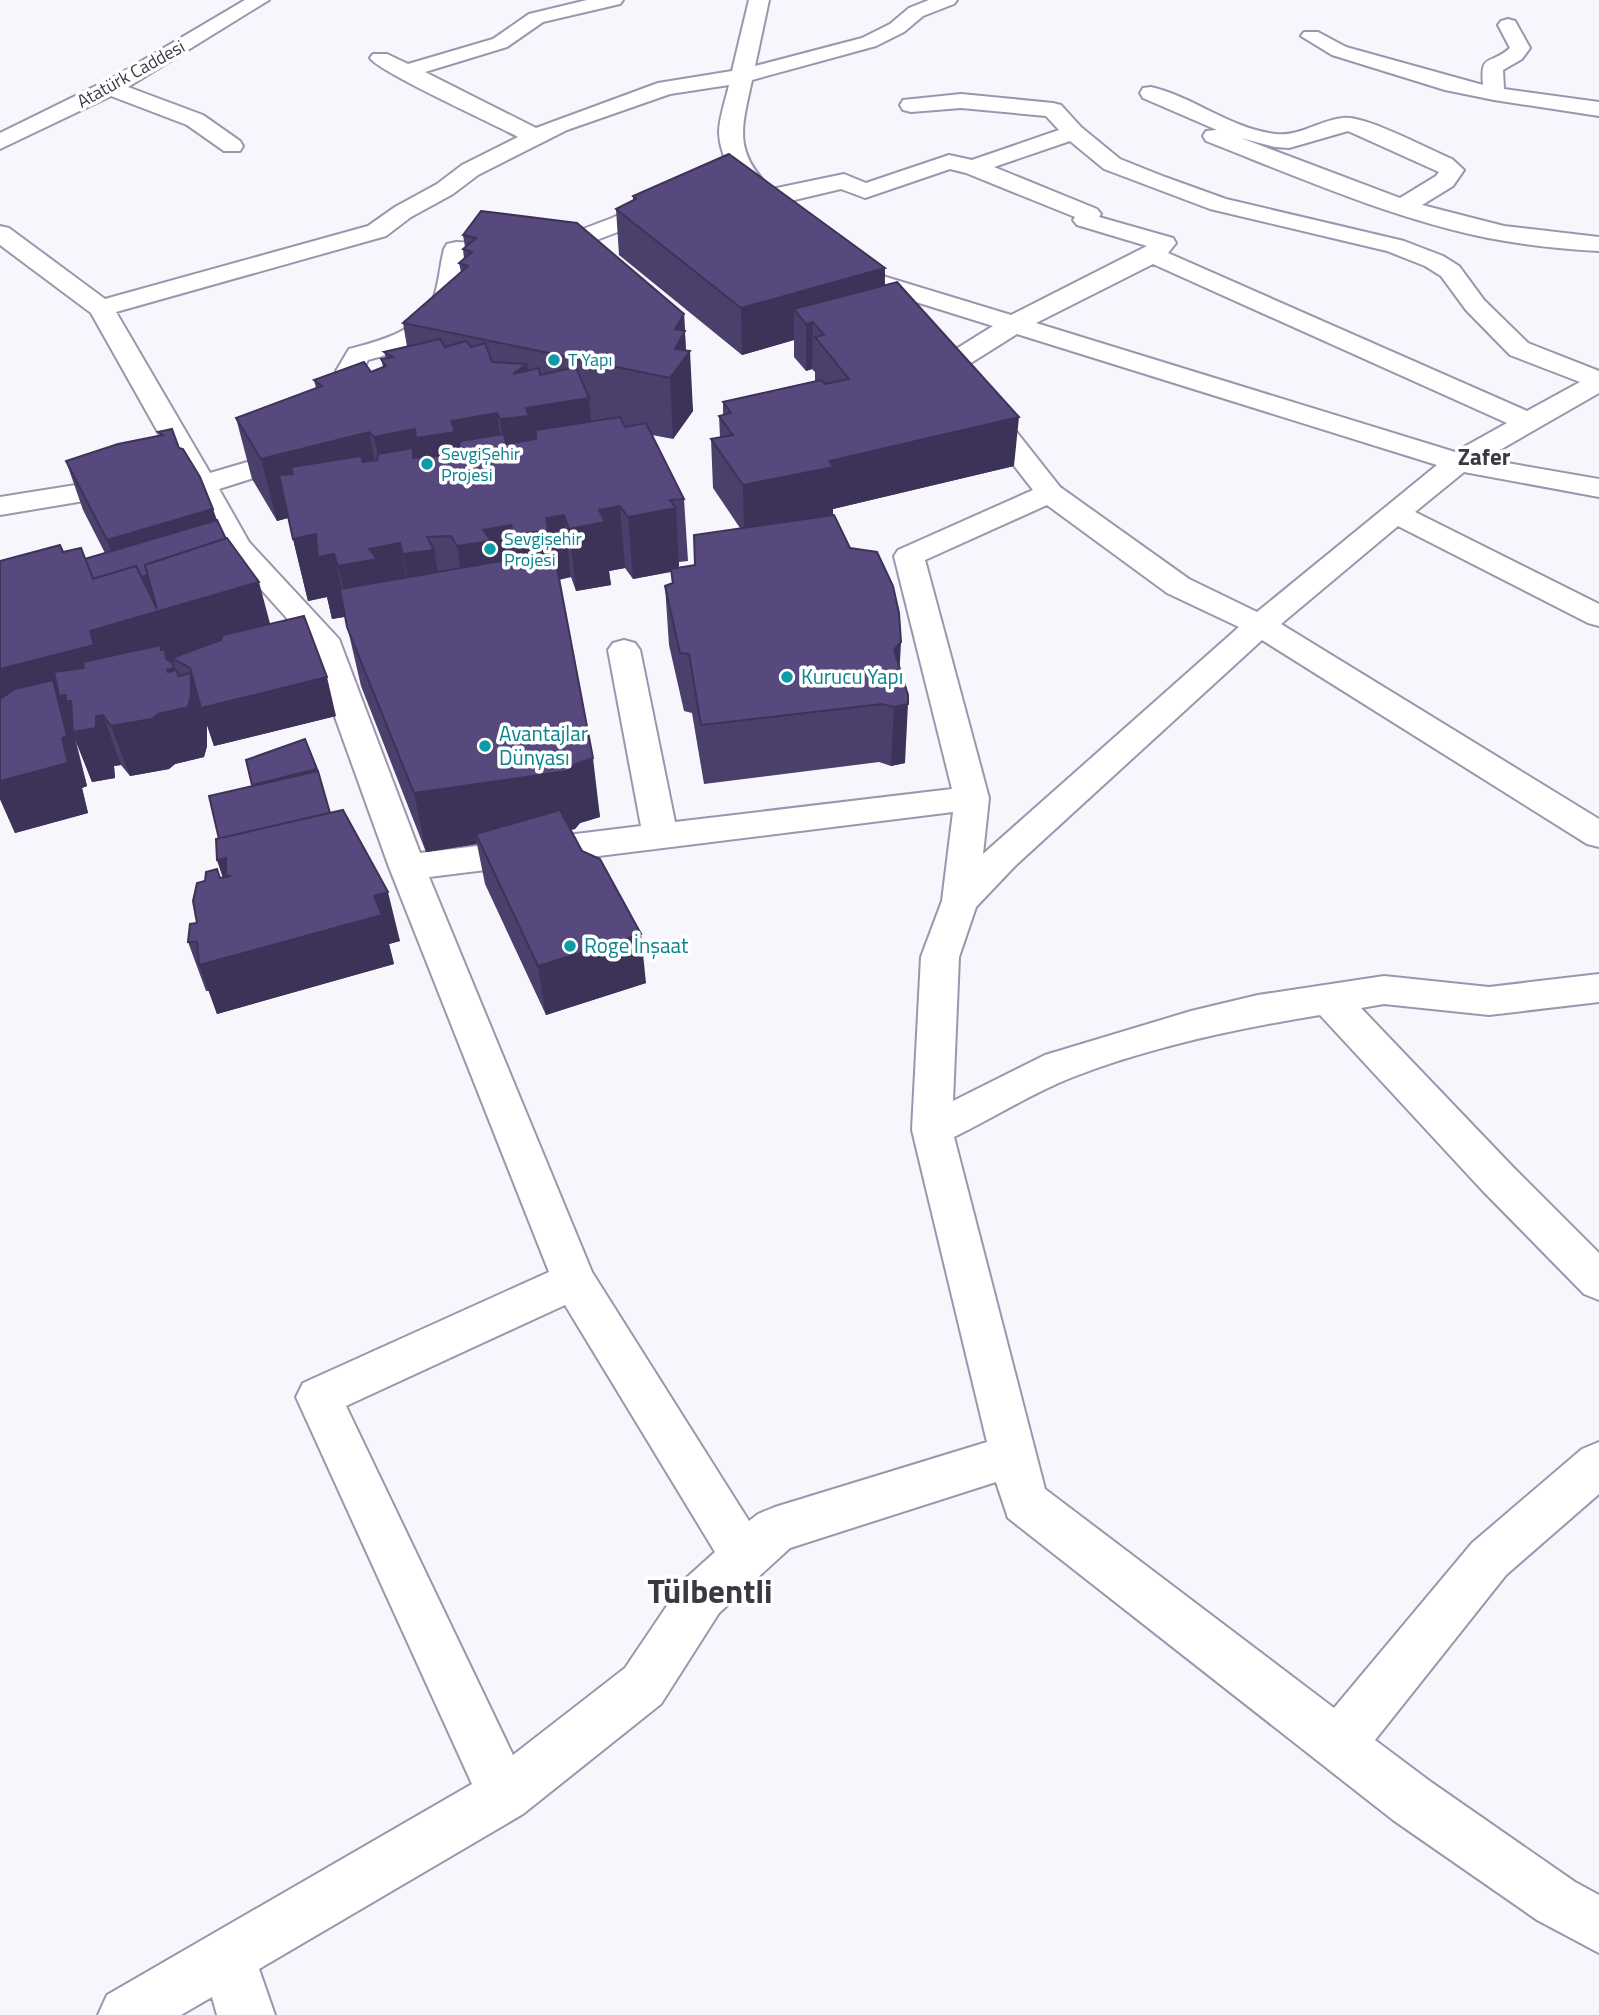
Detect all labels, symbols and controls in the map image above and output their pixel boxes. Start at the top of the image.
street label: Atatürk Caddesi [72,33,190,114]
place label: T Yapı [568,346,612,373]
marker: T Yapı [546,352,562,368]
district label: Zafer [1458,439,1511,474]
place label: SevgiŞehir Projesi [441,440,520,488]
marker: SevgiŞehir Projesi [419,456,435,472]
place label: Sevgişehir Projesi [504,525,582,573]
marker: Sevgişehir Projesi [482,541,498,557]
place label: Kurucu Yapı [801,660,903,692]
marker: Kurucu Yapı [779,669,795,685]
place label: Avantajlar Dünyası [499,717,588,773]
marker: Avantajlar Dünyası [477,738,493,754]
place label: Roge İnşaat [584,929,689,961]
marker: Roge İnşaat [562,938,578,954]
district label: Tülbentli [647,1566,773,1616]

